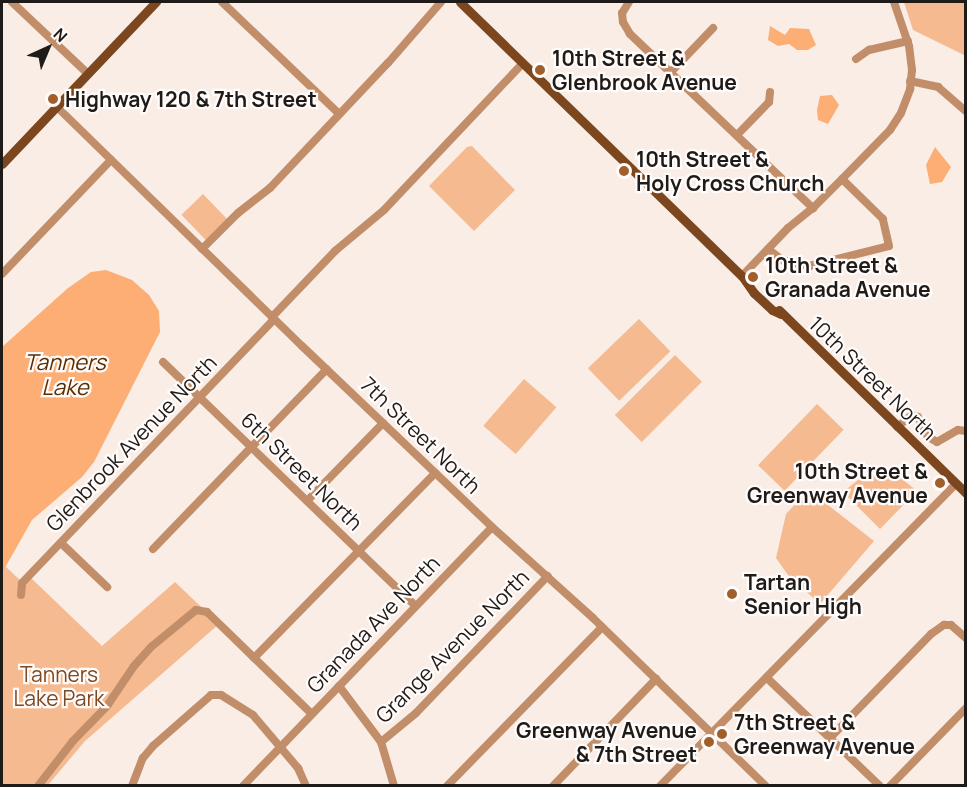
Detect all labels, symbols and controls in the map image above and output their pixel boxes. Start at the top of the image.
north arrow [18,18,78,78]
text: N [49,23,72,47]
place label: 10th Street & Glenbrook Avenue [552,45,737,95]
marker: 10th Street & Glenbrook Avenue [533,63,547,77]
place label: Highway 120 & 7th Street [65,86,317,112]
marker: Highway 120 & 7th Street [46,92,60,106]
place label: 10th Street & Holy Cross Church [636,146,824,196]
marker: 10th Street & Holy Cross Church [617,164,631,178]
place label: 10th Street & Granada Avenue [765,252,931,302]
marker: 10th Street & Granada Avenue [746,270,760,284]
street label: 10th Street North [804,311,942,445]
water label: Tanners Lake [24,349,106,400]
street label: Glenbrook Avenue North [40,350,222,536]
street label: 7th Street North [356,371,486,499]
street label: 6th Street North [236,407,368,535]
place label: 10th Street & Greenway Avenue [747,458,928,508]
marker: 10th Street & Greenway Avenue [933,476,947,490]
street label: Granada Ave North [301,550,445,698]
street label: Grange Avenue North [370,564,534,728]
place label: Tartan Senior High [744,569,862,619]
marker: Tartan Senior High [725,587,739,601]
park label: Tanners Lake Park [14,661,104,711]
place label: 7th Street & Greenway Avenue [734,709,915,759]
place label: Greenway Avenue & 7th Street [516,717,697,767]
marker: 7th Street & Greenway Avenue [715,727,729,741]
marker: Greenway Avenue & 7th Street [702,735,716,749]

